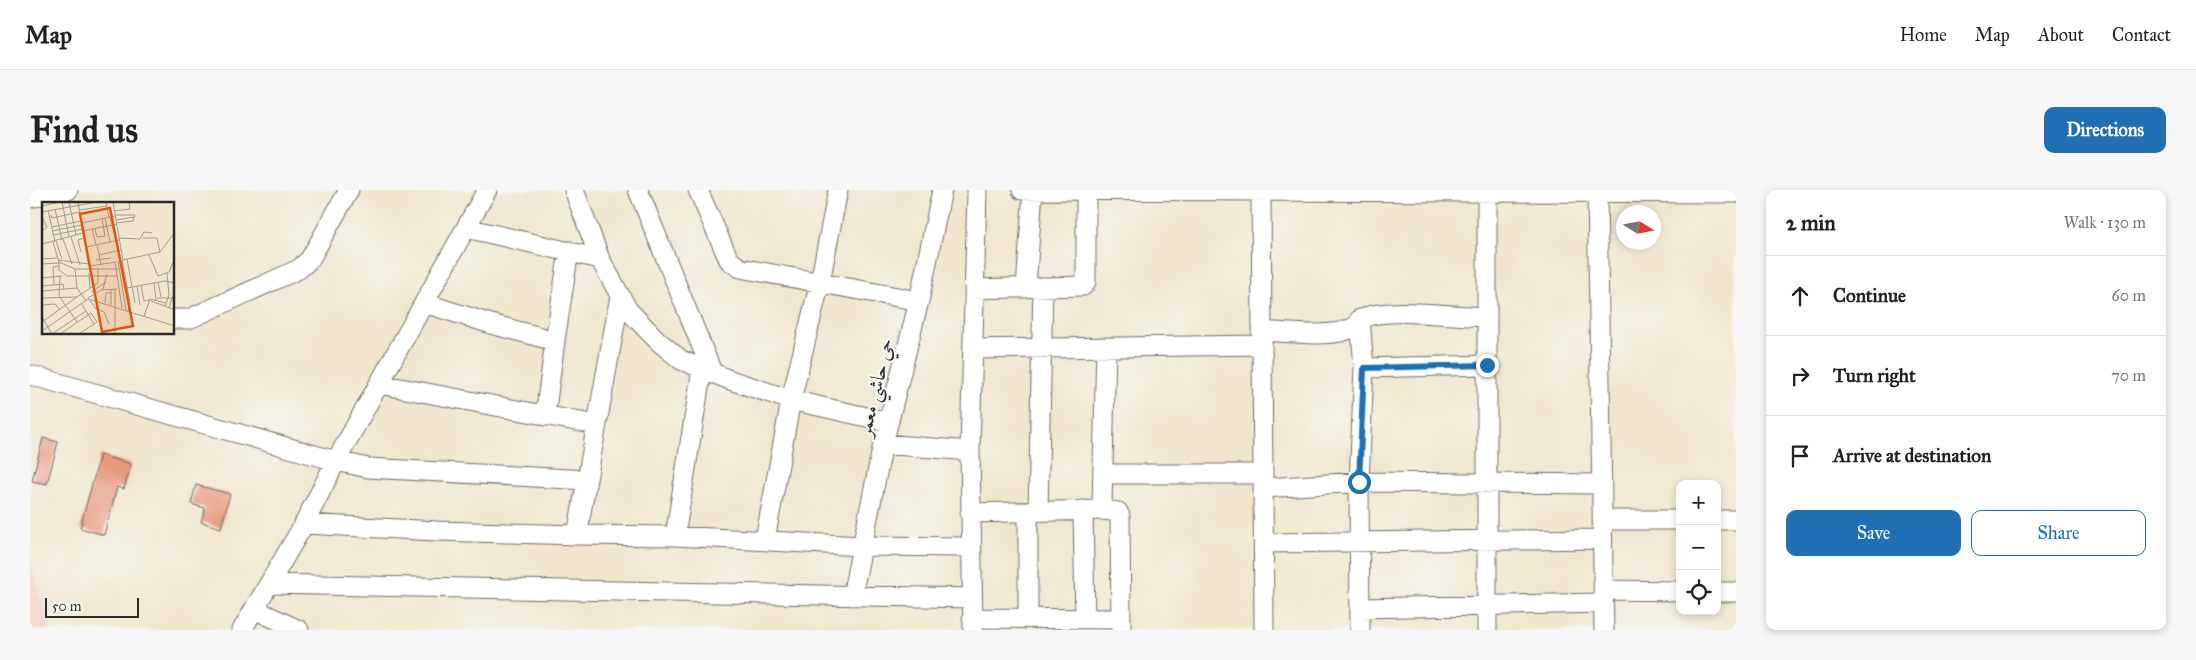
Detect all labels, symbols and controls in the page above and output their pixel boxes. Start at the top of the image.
text: Map [25,20,72,50]
text: Home [1900,24,1947,46]
text: Map [1975,24,2010,46]
text: About [2038,24,2084,46]
text: Contact [2112,24,2171,46]
button: Directions [2044,107,2166,153]
text: Find us [30,109,138,152]
inset map [42,202,175,335]
north arrow [1616,205,1661,250]
text: 2 min [1786,210,1836,236]
text: Walk · 130 m [2064,213,2146,232]
icon: ahead [1786,282,1814,310]
text: Continue [1833,284,1906,307]
text: 60 m [2112,286,2146,305]
street label: حي حاشي معمر [851,336,906,442]
route end [1476,354,1499,377]
icon: right [1786,362,1814,390]
text: Turn right [1833,364,1916,387]
text: 70 m [2111,366,2146,385]
icon: arrive [1786,442,1814,470]
text: Arrive at destination [1833,444,1991,467]
route start [1348,471,1371,494]
map controls [1676,480,1721,615]
button: + [1676,480,1721,525]
button: Save [1786,510,1961,556]
button: Share [1971,510,2146,556]
button: − [1676,525,1721,570]
button: locate [1676,570,1721,615]
scale bar [45,595,139,618]
text: 50 m [52,598,81,615]

